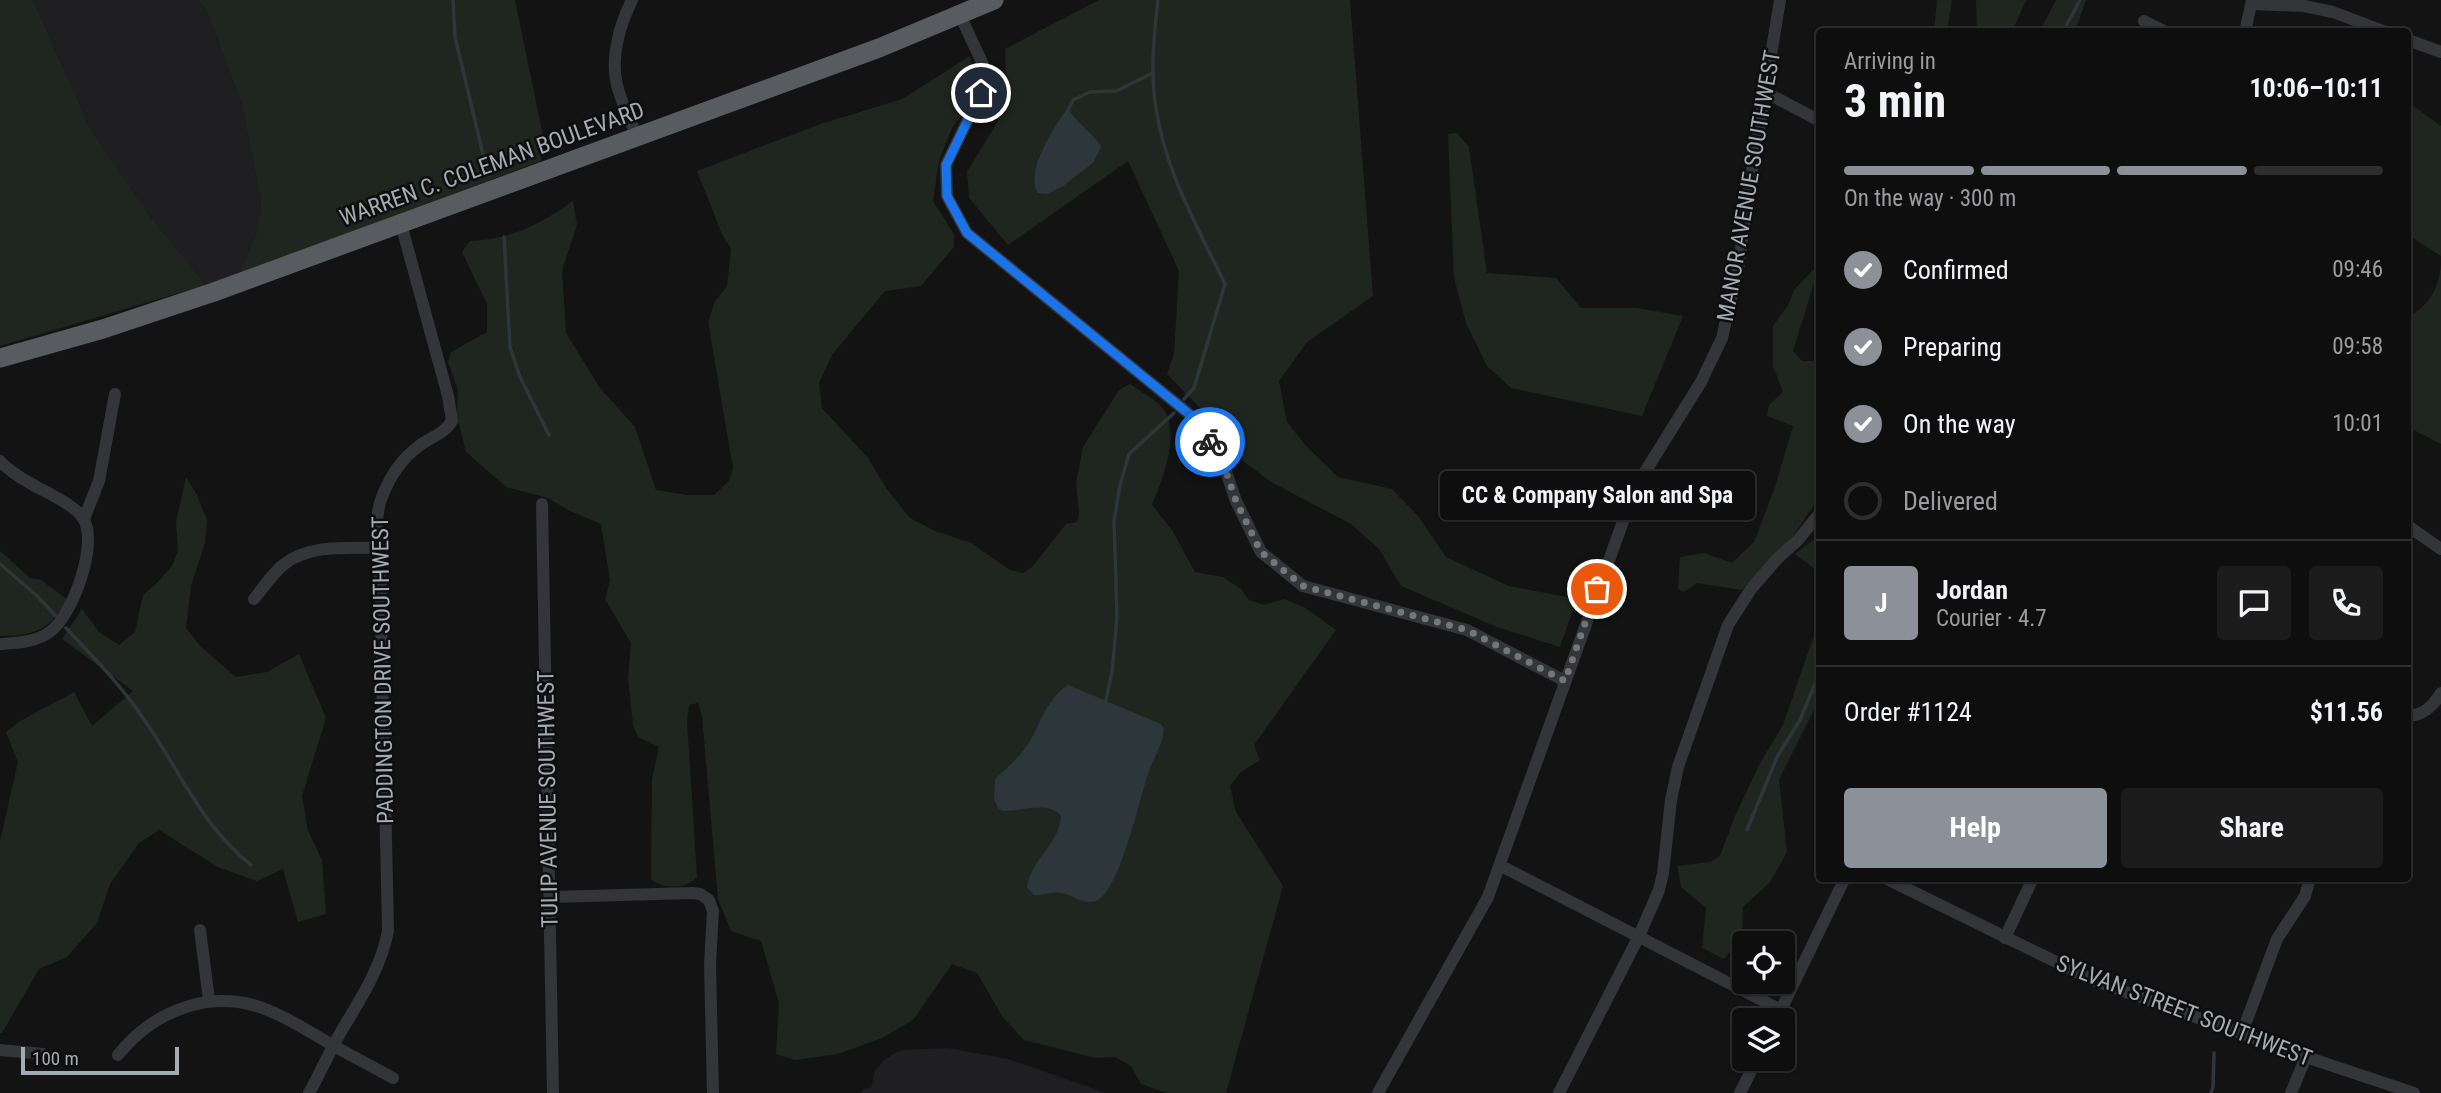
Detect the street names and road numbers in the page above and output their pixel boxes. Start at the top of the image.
street label: MANOR AVENUE SOUTHWEST [1712,48,1786,324]
street label: WARREN C. COLEMAN BOULEVARD [336,96,648,232]
street label: PADDINGTON DRIVE SOUTHWEST [367,516,399,824]
street label: TULIP AVENUE SOUTHWEST [532,670,564,928]
street label: SYLVAN STREET SOUTHWEST [2052,950,2316,1072]

